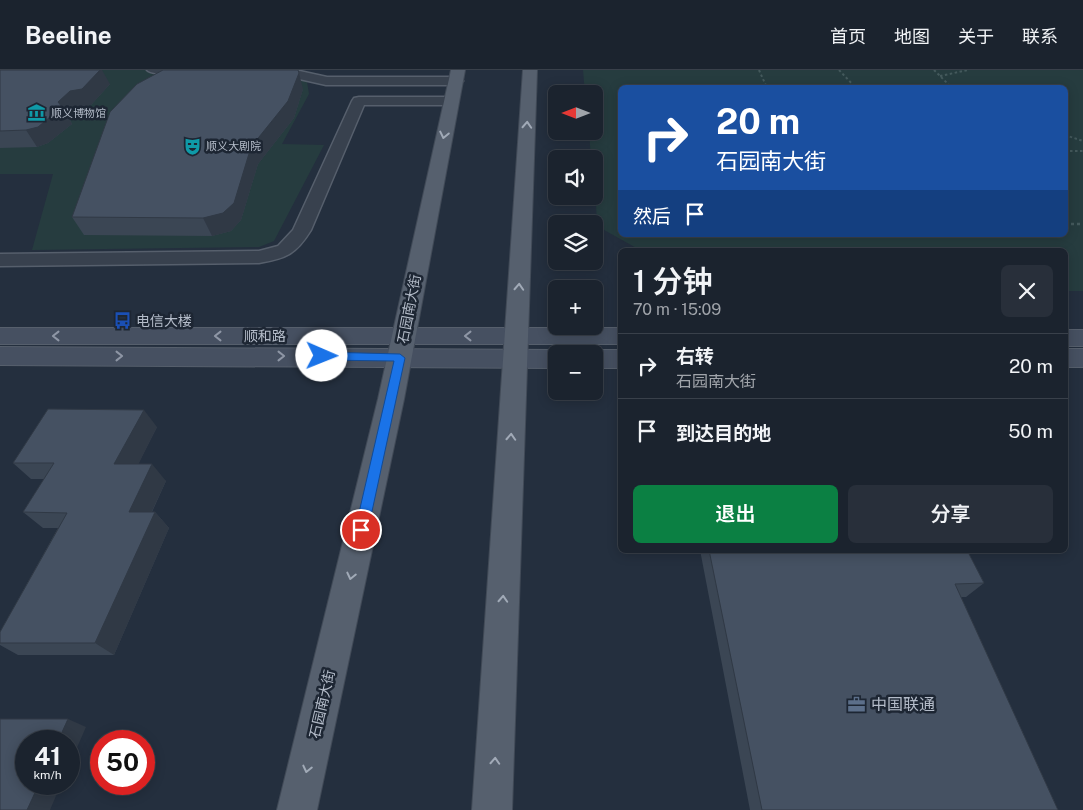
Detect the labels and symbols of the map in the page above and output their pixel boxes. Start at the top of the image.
north arrow [548,85,602,140]
museum icon: 顺义博物馆 [27,103,47,123]
place label: 顺义博物馆 [51,107,106,119]
one-way arrow [522,121,533,129]
one-way arrow [440,130,450,139]
theatre icon: 顺义大剧院 [182,136,202,156]
place label: 顺义大剧院 [206,140,261,152]
street label: 石园南大街 [394,273,424,345]
one-way arrow [513,283,524,291]
bus stop icon: 电信大楼 [112,311,132,331]
place label: 电信大楼 [136,313,192,329]
street label: 顺和路 [244,328,286,344]
position arrow [295,329,347,381]
one-way arrow [52,331,60,341]
one-way arrow [214,331,222,341]
one-way arrow [464,331,472,341]
one-way arrow [115,351,123,361]
one-way arrow [278,351,285,361]
one-way arrow [505,432,516,440]
pin [340,509,382,551]
one-way arrow [346,572,357,581]
one-way arrow [497,595,508,603]
street label: 石园南大街 [306,668,338,740]
office icon: 中国联通 [847,694,867,714]
place label: 中国联通 [871,695,935,714]
speed limit sign: 50 [90,730,155,795]
one-way arrow [489,757,500,765]
one-way arrow [302,764,313,773]

